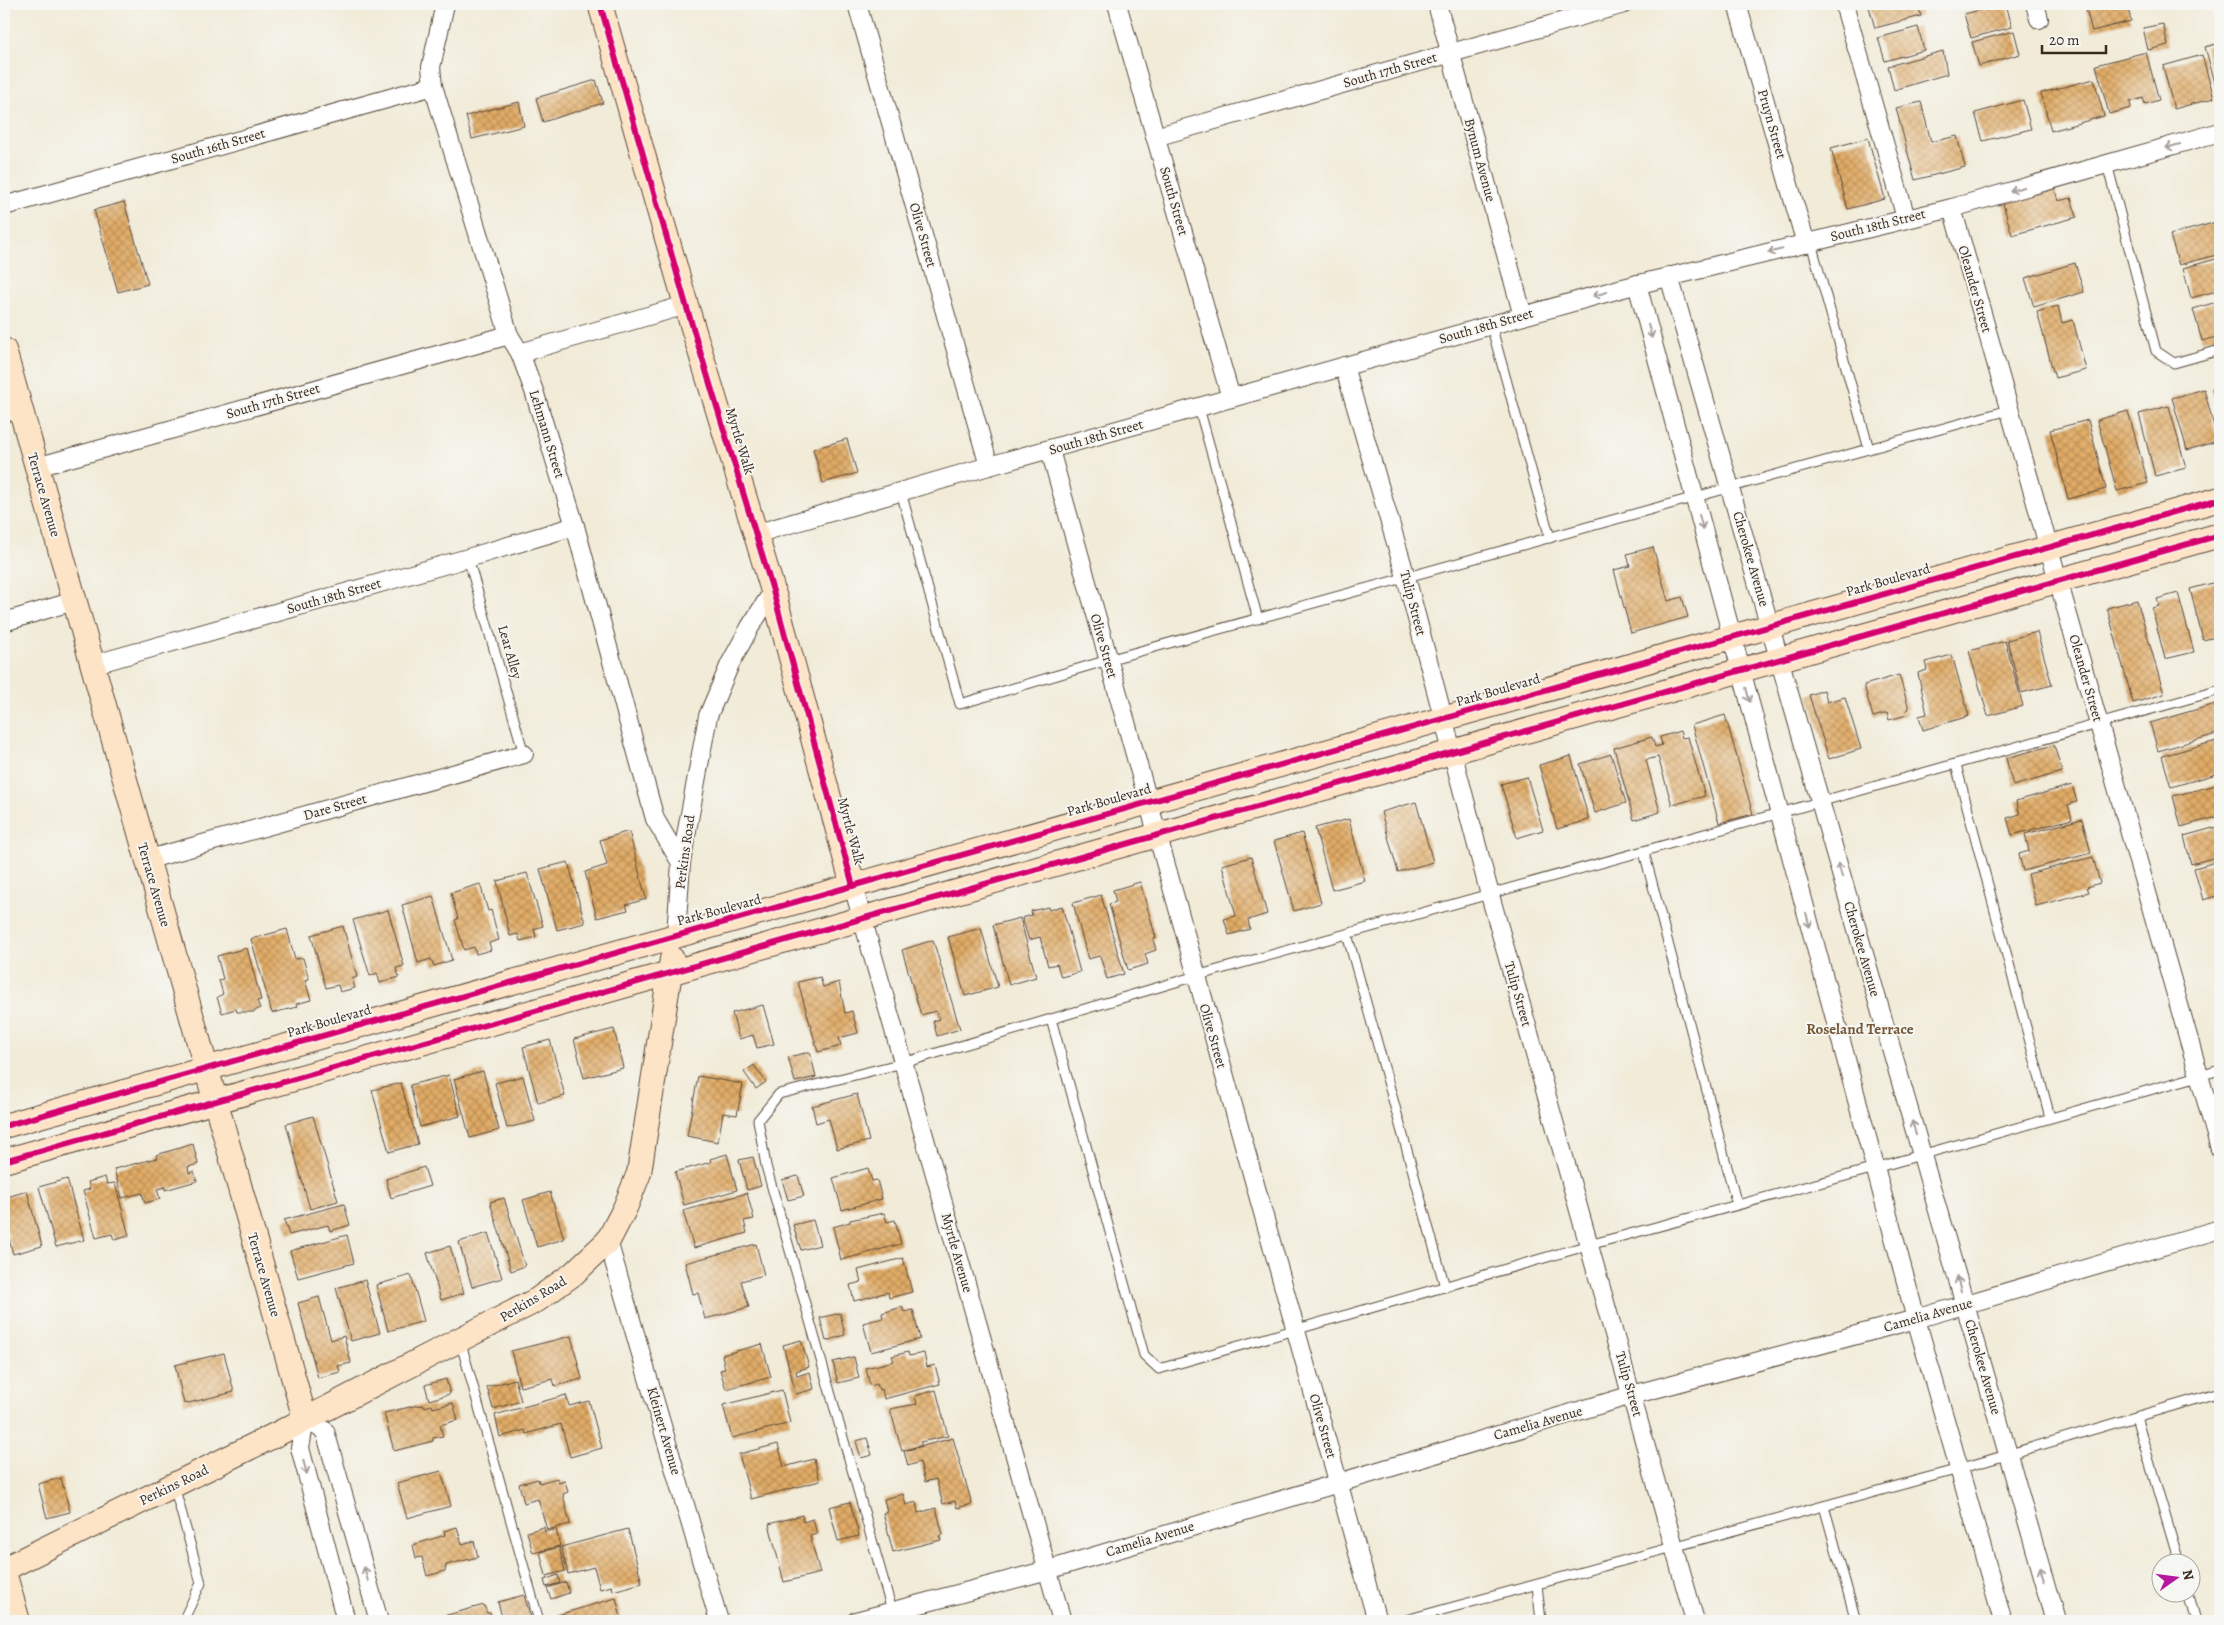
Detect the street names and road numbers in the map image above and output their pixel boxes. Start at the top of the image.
street label: South 17th Street [1341,47,1439,92]
street label: Pruyn Street [1753,87,1791,161]
street label: Bynum Avenue [1460,116,1500,204]
street label: South 16th Street [169,123,268,169]
street label: South Street [1155,164,1193,238]
street label: Olive Street [905,200,941,270]
street label: South 18th Street [1828,204,1928,246]
street label: Oleander Street [1953,243,1997,335]
street label: South 18th Street [1437,303,1536,349]
street label: South 17th Street [224,378,322,423]
street label: Lehmann Street [525,387,570,481]
street label: Myrtle Walk [721,405,759,477]
street label: South 18th Street [1047,414,1146,460]
street label: Terrace Avenue [23,451,65,539]
street label: Cherokee Avenue [1728,509,1774,609]
street label: Park Boulevard [1844,559,1933,601]
street label: Tulip Street [1395,568,1431,638]
street label: South 18th Street [285,573,384,619]
street label: Olive Street [1086,611,1122,681]
street label: Lear Alley [493,623,527,682]
street label: Oleander Street [2064,632,2108,724]
street label: Park Boulevard [1454,669,1543,711]
street label: Park Boulevard [1065,779,1154,821]
street label: Dare Street [301,789,369,825]
street label: Myrtle Walk [833,795,869,867]
street label: Perkins Road [670,813,700,890]
street label: Terrace Avenue [133,841,175,929]
street label: Park Boulevard [675,889,764,930]
street label: Cherokee Avenue [1839,899,1885,999]
street label: Tulip Street [1500,959,1536,1029]
street label: Park Boulevard [285,1000,374,1042]
street label: Olive Street [1195,1001,1231,1071]
street label: Myrtle Avenue [937,1211,977,1295]
street label: Terrace Avenue [243,1231,285,1319]
street label: Perkins Road [496,1271,570,1326]
street label: Camelia Avenue [1881,1293,1975,1337]
street label: Cherokee Avenue [1960,1317,2006,1417]
street label: Tulip Street [1611,1349,1647,1419]
street label: Kleinert Avenue [642,1385,686,1477]
street label: Olive Street [1305,1391,1341,1461]
street label: Camelia Avenue [1491,1401,1585,1445]
street label: Perkins Road [136,1460,212,1510]
street label: Camelia Avenue [1103,1517,1197,1561]

